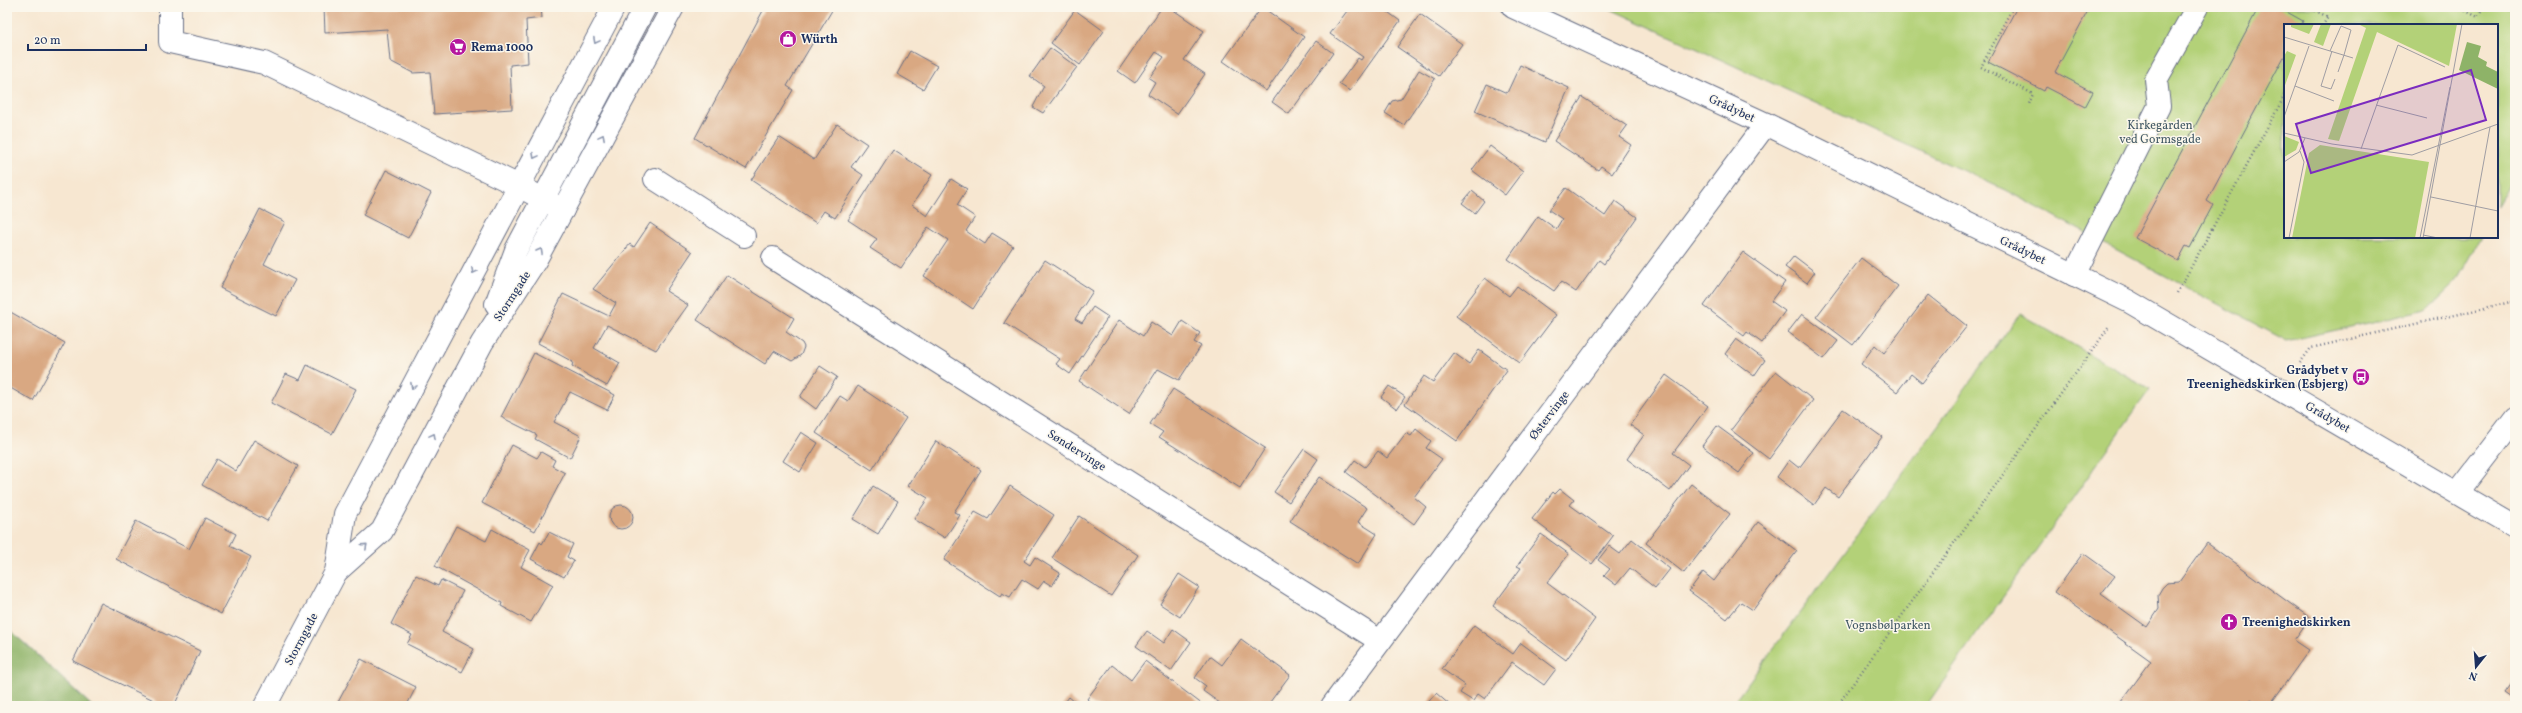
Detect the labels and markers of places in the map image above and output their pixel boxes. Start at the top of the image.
shop icon: Würth [778,29,798,49]
place label: Würth [801,32,838,48]
supermarket icon: Rema 1000 [448,37,468,57]
place label: Rema 1000 [471,40,533,56]
place label: Grådybet v Treenighedskirken (Esbjerg) [2187,363,2348,393]
bus stop icon: Grådybet v Treenighedskirken (Esbjerg) [2351,367,2371,387]
church icon: Treenighedskirken [2219,612,2239,632]
place label: Treenighedskirken [2242,615,2351,631]

